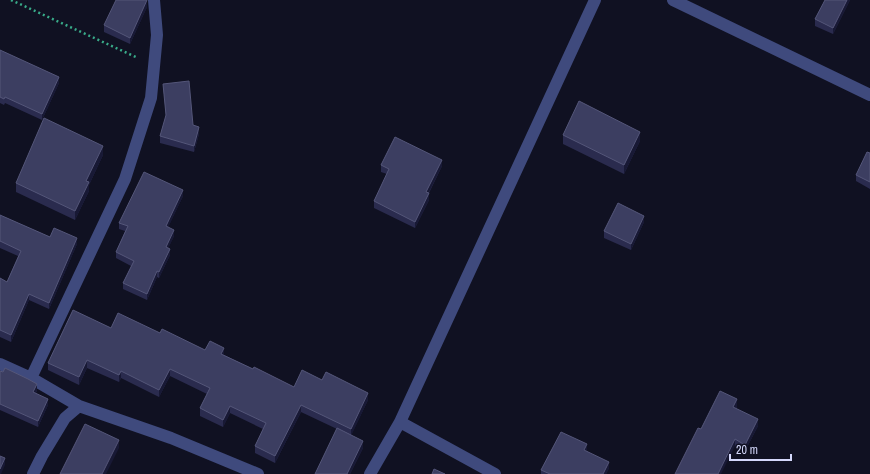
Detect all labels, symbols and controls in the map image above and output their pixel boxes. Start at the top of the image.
scale bar [730,436,791,462]
text: 20 m [736,442,758,458]

